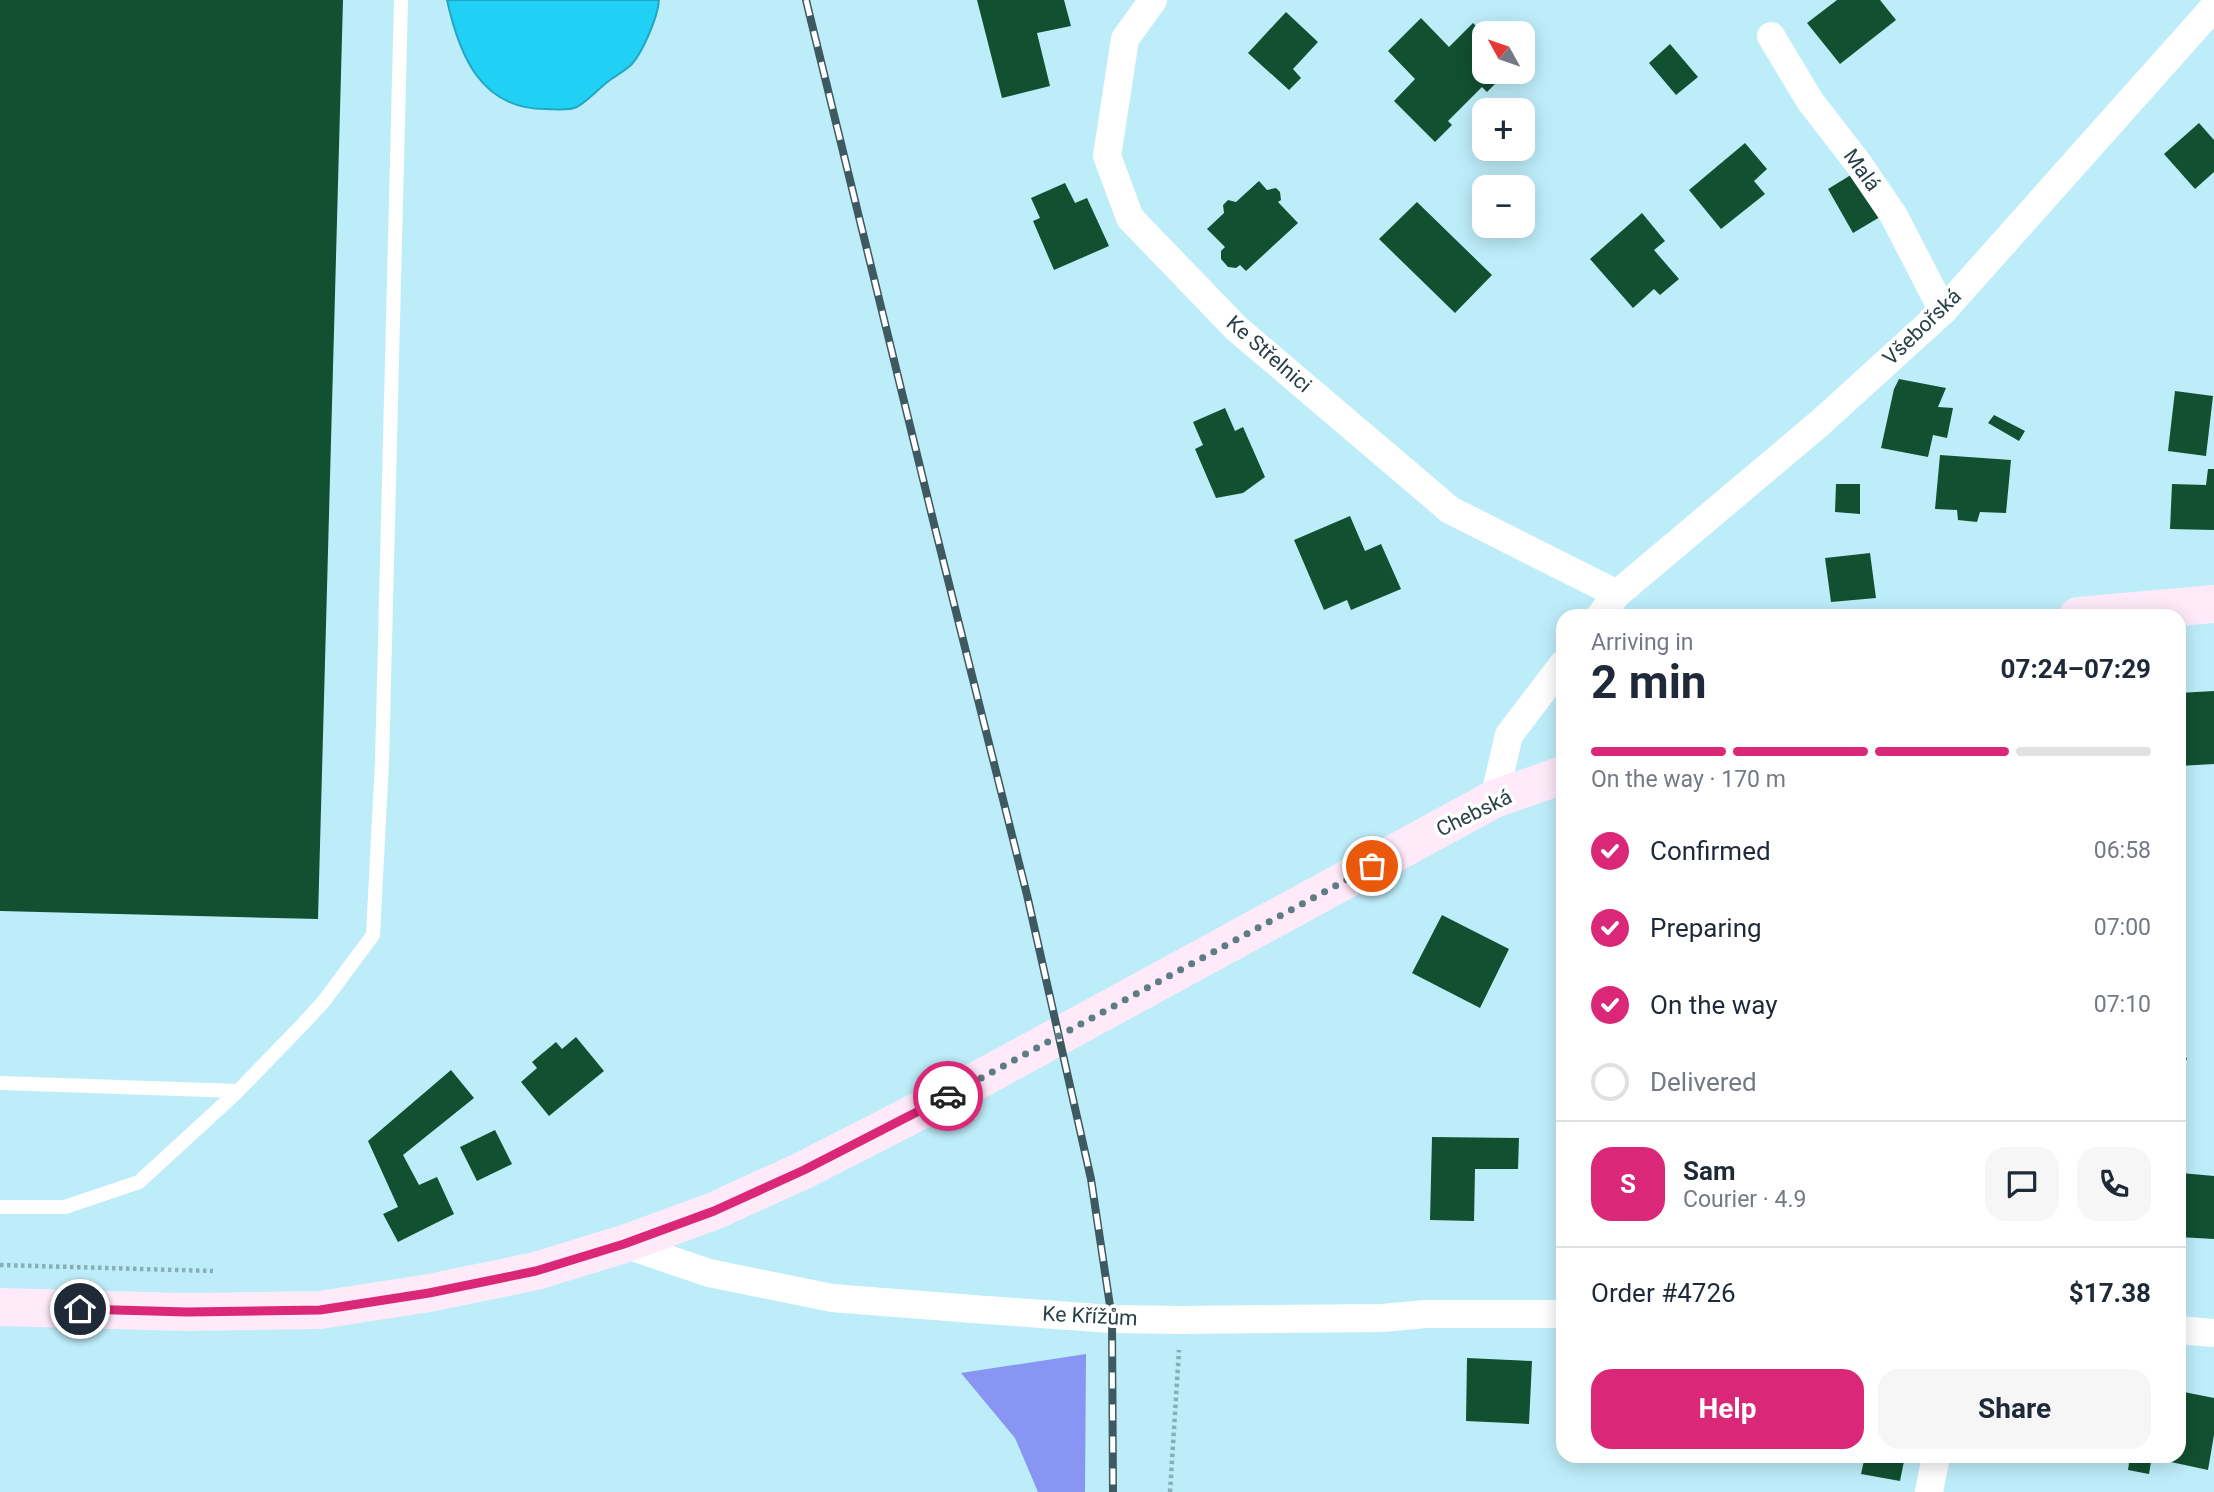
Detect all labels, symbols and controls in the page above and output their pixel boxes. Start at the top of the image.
north arrow [1472,21,1535,84]
map controls [1472,21,1535,238]
button: + [1472,98,1535,161]
street label: Malá [1839,144,1885,196]
button: − [1472,175,1535,238]
street label: Všebořská [1878,284,1966,370]
street label: Ke Střelnici [1222,311,1316,397]
text: Arriving in [1591,629,1694,656]
text: 07:24–07:29 [2001,654,2151,684]
text: 2 min [1591,655,1707,709]
text: On the way · 170 m [1591,766,1786,793]
street label: Chebská [1432,784,1516,842]
icon: check [1591,832,1629,870]
pin [1342,836,1402,896]
text: Confirmed [1650,836,1771,866]
text: 06:58 [2094,837,2151,864]
icon: bag [1353,847,1391,885]
icon: check [1591,909,1629,947]
text: Preparing [1650,913,1762,943]
text: 07:00 [2094,914,2151,941]
icon: check [1591,986,1629,1024]
text: On the way [1650,990,1778,1020]
text: 07:10 [2094,991,2151,1018]
courier [913,1061,983,1131]
text: Delivered [1650,1067,1757,1097]
icon: car [929,1077,967,1115]
button: chat [1985,1147,2059,1221]
button: phone [2077,1147,2151,1221]
text: Sam [1683,1156,1735,1186]
text: S [1620,1169,1636,1199]
text: Courier · 4.9 [1683,1186,1806,1213]
text: Order #4726 [1591,1278,1736,1308]
text: $17.38 [2069,1278,2151,1308]
pin [50,1279,110,1339]
icon: home [61,1290,99,1328]
street label: Ke Křížům [1042,1302,1138,1330]
button: Help [1591,1369,1864,1449]
button: Share [1878,1369,2151,1449]

